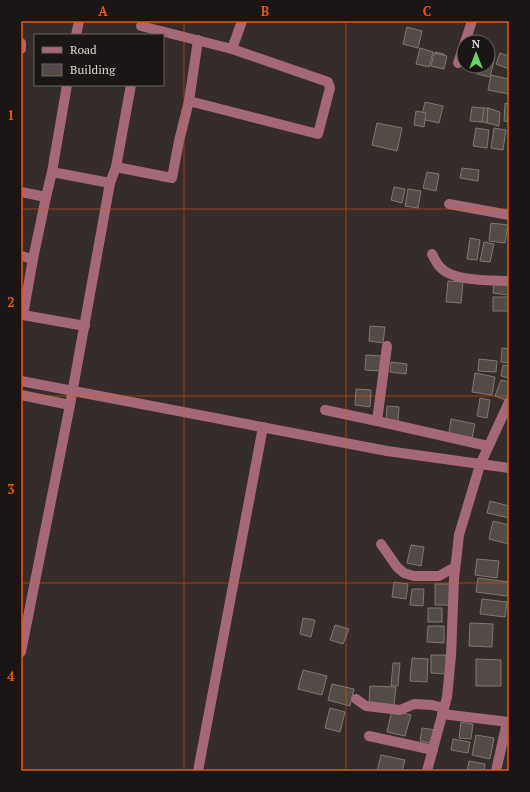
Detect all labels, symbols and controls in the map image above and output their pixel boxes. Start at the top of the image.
text: A [98,2,108,20]
text: B [261,2,269,20]
text: C [423,2,431,20]
legend [34,34,164,86]
north arrow [456,34,496,74]
text: N [472,37,481,51]
text: Road [70,42,97,57]
text: Building [70,62,116,77]
text: 1 [7,106,15,124]
text: 2 [7,293,15,311]
text: 3 [7,480,15,498]
text: 4 [7,667,15,685]

